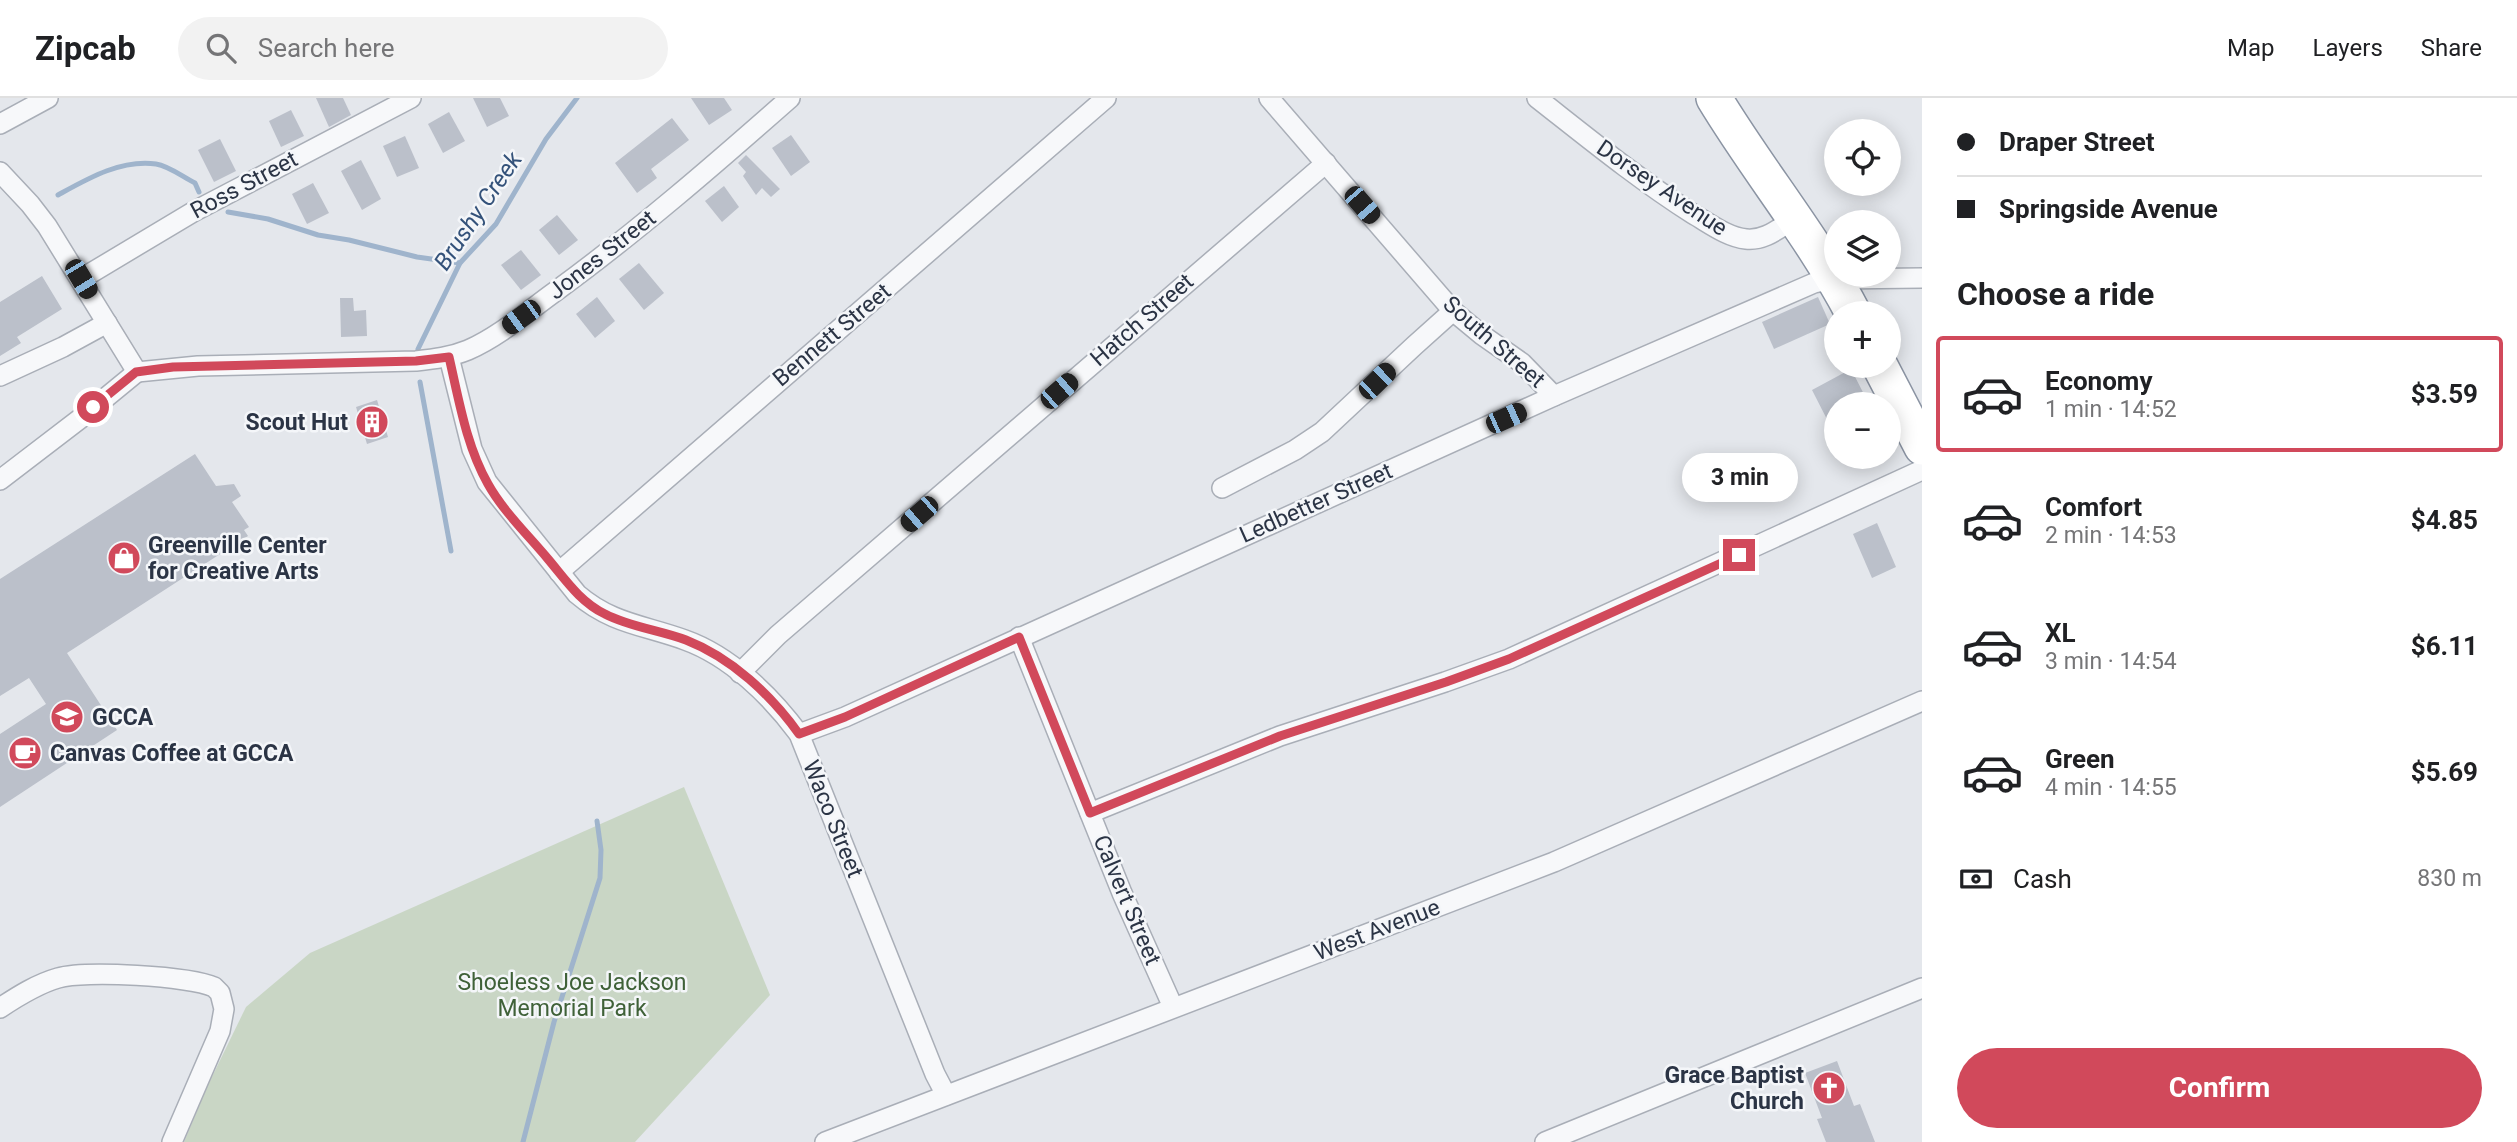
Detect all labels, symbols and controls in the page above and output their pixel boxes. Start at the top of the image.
search box [178,17,668,80]
text: Zipcab [35,29,136,68]
icon: search [202,29,240,67]
text: Search here [258,33,395,63]
text: Map [2227,34,2275,62]
text: Layers [2313,34,2383,62]
text: Share [2421,34,2482,62]
map controls [1824,119,1901,469]
button: locate [1824,119,1901,196]
text: Draper Street [1999,127,2155,157]
street label: Dorsey Avenue [1592,134,1732,242]
street label: Ross Street [186,146,302,224]
water label: Brushy Creek [428,146,528,275]
car [1341,182,1384,228]
text: Springside Avenue [1999,194,2218,224]
street label: Jones Street [543,205,661,305]
button: layers [1824,210,1901,287]
car [62,256,101,302]
street label: Hatch Street [1085,268,1199,372]
text: Choose a ride [1957,275,2154,313]
street label: Bennett Street [768,278,896,392]
street label: South Street [1438,290,1550,394]
car [498,296,545,338]
button: + [1824,301,1901,378]
car [1355,359,1400,403]
icon: car [1961,363,2024,426]
text: Economy [2045,366,2152,396]
car [1037,369,1082,413]
text: $3.59 [2411,379,2478,409]
route start [77,391,109,423]
button: − [1824,392,1901,469]
text: 1 min · 14:52 [2045,396,2177,423]
car [1483,400,1530,436]
building icon: Scout Hut [353,403,391,441]
place label: Scout Hut [246,409,348,436]
callout: 3 min [1681,454,1797,503]
street label: Ledbetter Street [1236,457,1396,549]
text: 3 min [1711,464,1769,491]
icon: car [1961,489,2024,552]
car [897,492,942,536]
text: Comfort [2045,492,2142,522]
text: $4.85 [2411,505,2478,535]
text: 2 min · 14:53 [2045,522,2177,549]
place label: Greenville Center for Creative Arts [148,532,327,585]
shop icon: Greenville Center for Creative Arts [105,539,143,577]
route end [1723,539,1755,571]
icon: car [1961,615,2024,678]
text: XL [2045,618,2076,648]
text: $6.11 [2411,631,2478,661]
text: 3 min · 14:54 [2045,648,2177,675]
school or university icon: GCCA [48,698,86,736]
place label: GCCA [92,704,154,731]
cafe icon: Canvas Coffee at GCCA [6,734,44,772]
place label: Canvas Coffee at GCCA [50,740,294,767]
icon: car [1961,741,2024,804]
text: Green [2045,744,2115,774]
street label: Waco Street [797,756,869,882]
text: $5.69 [2411,757,2478,787]
text: 4 min · 14:55 [2045,774,2177,801]
street label: Calvert Street [1088,831,1166,969]
icon: cash [1957,860,1995,898]
text: Cash [2013,864,2072,894]
text: 830 m [2417,865,2482,892]
street label: West Avenue [1310,894,1444,966]
park label: Shoeless Joe Jackson Memorial Park [457,969,687,1022]
button: Confirm [1957,1048,2482,1128]
place label: Grace Baptist Church [1664,1062,1804,1115]
church icon: Grace Baptist Church [1810,1069,1848,1107]

